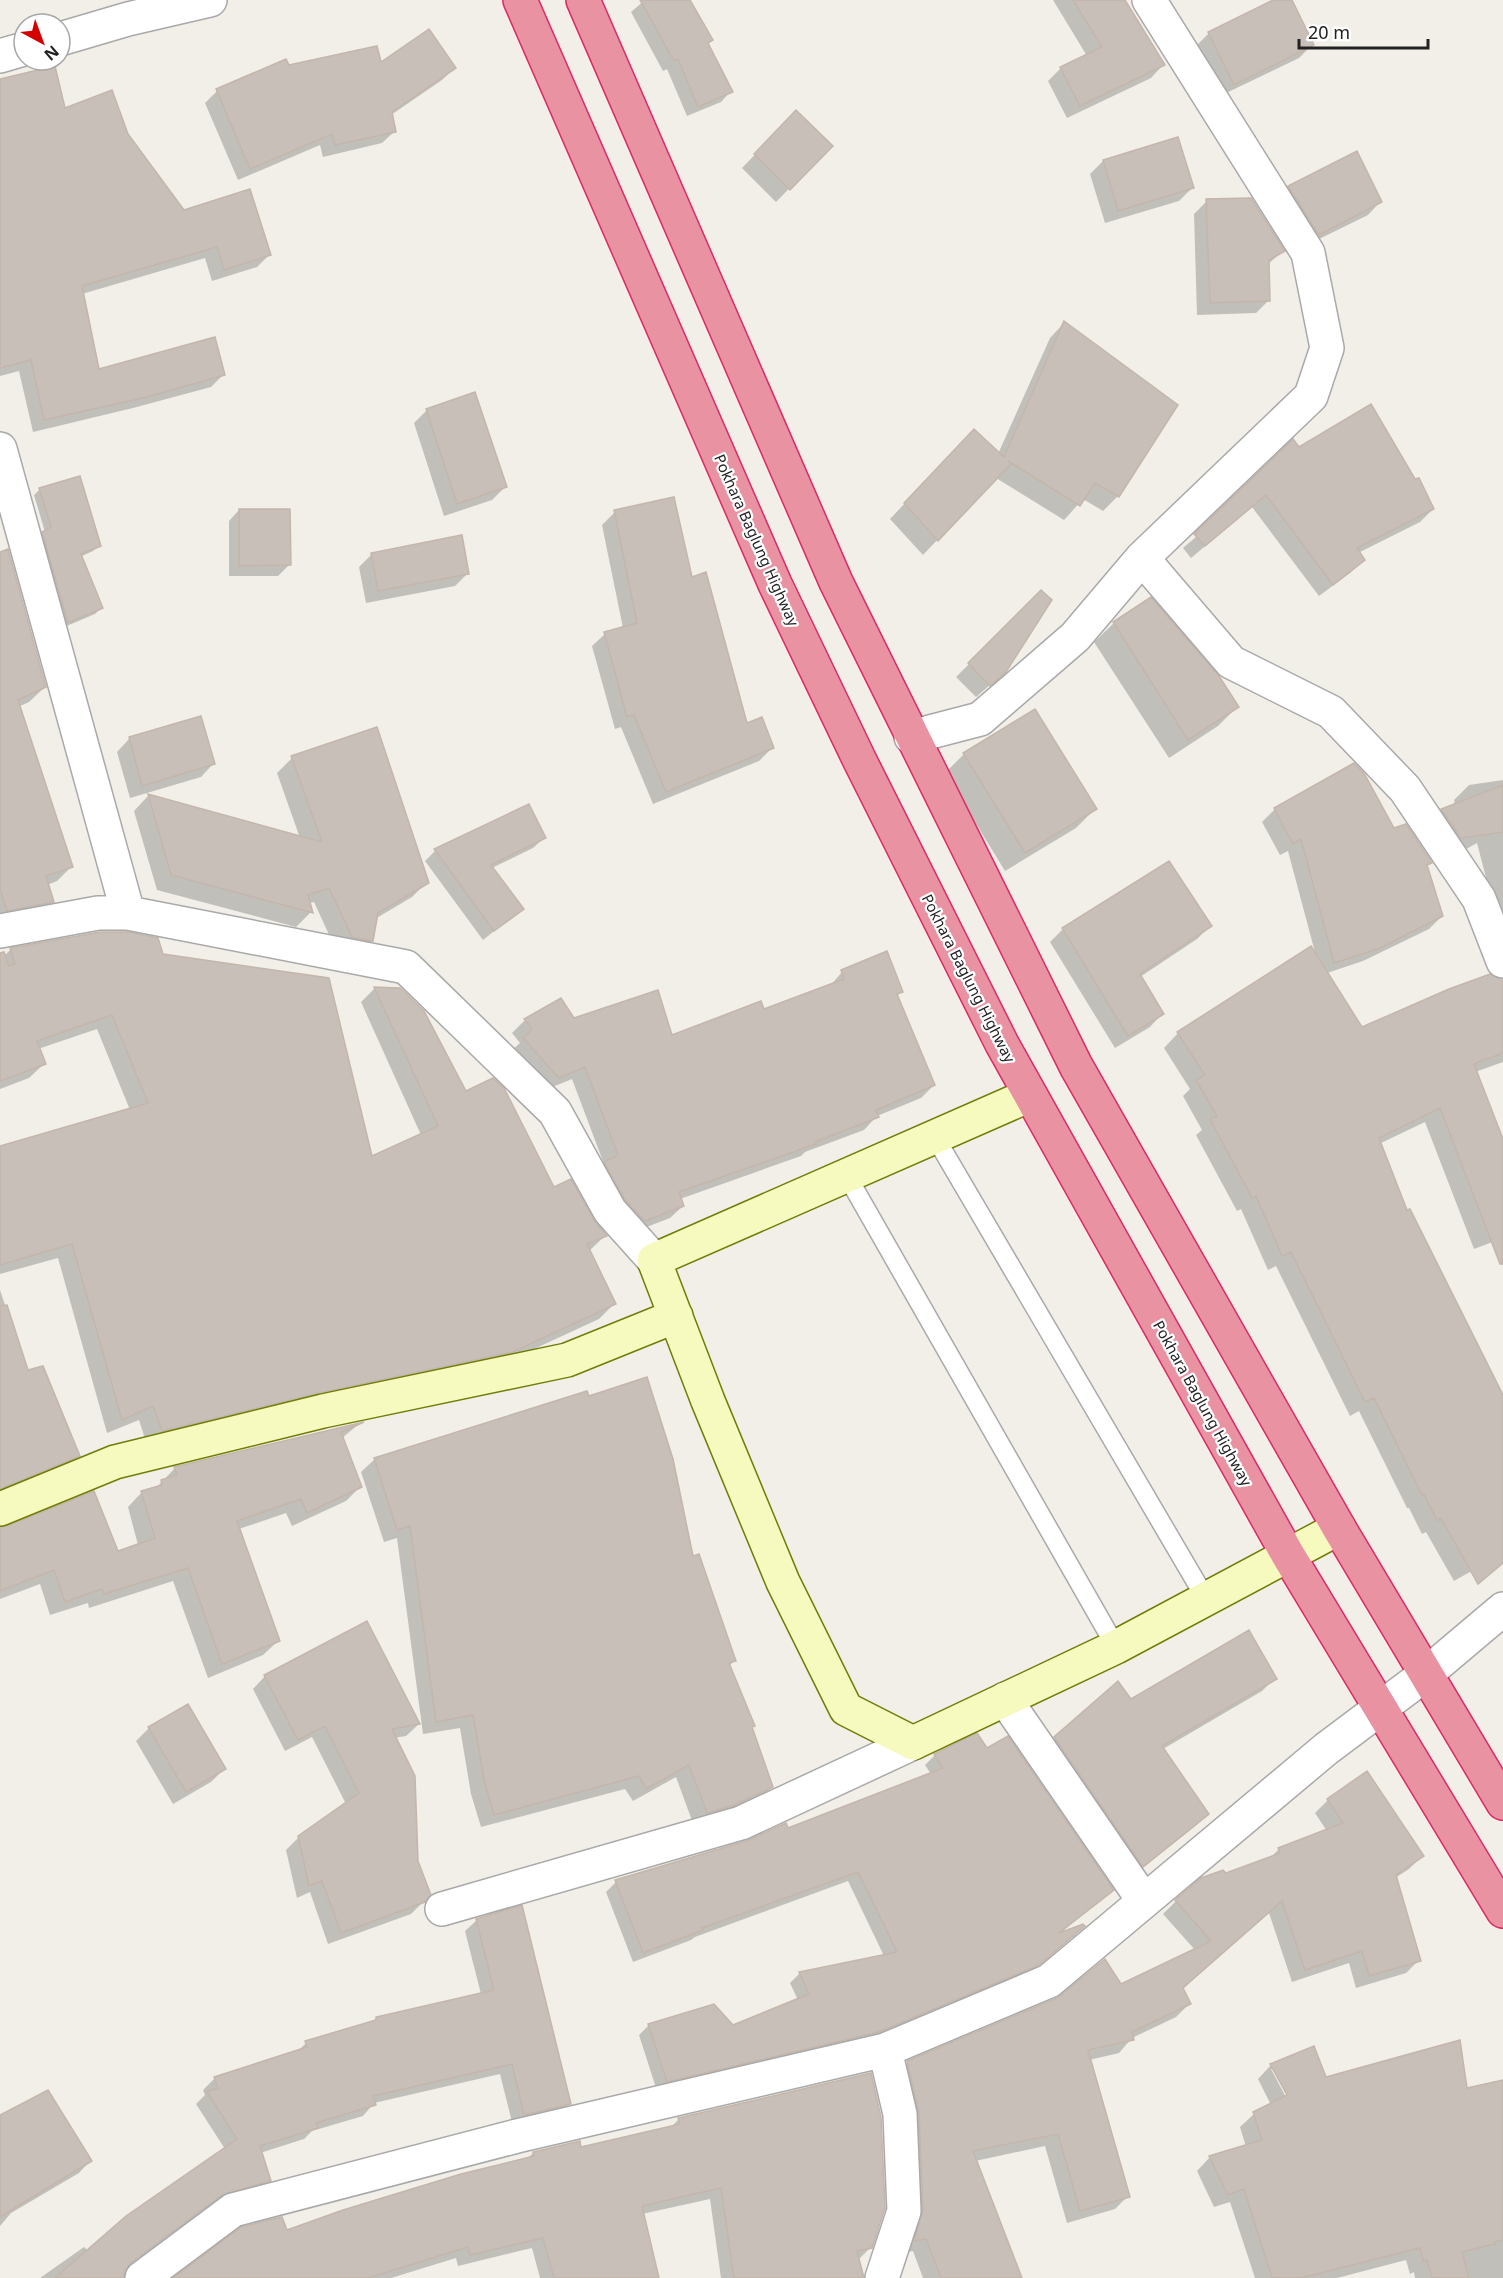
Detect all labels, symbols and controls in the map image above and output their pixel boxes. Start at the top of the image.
north arrow [12,12,72,72]
scale bar [1299,12,1428,50]
text: 20 m [1308,20,1350,44]
text: N [40,41,64,66]
street label: Pokhara Baglung Highway [710,451,804,629]
street label: Pokhara Baglung Highway [918,890,1020,1066]
street label: Pokhara Baglung Highway [1149,1317,1257,1490]

